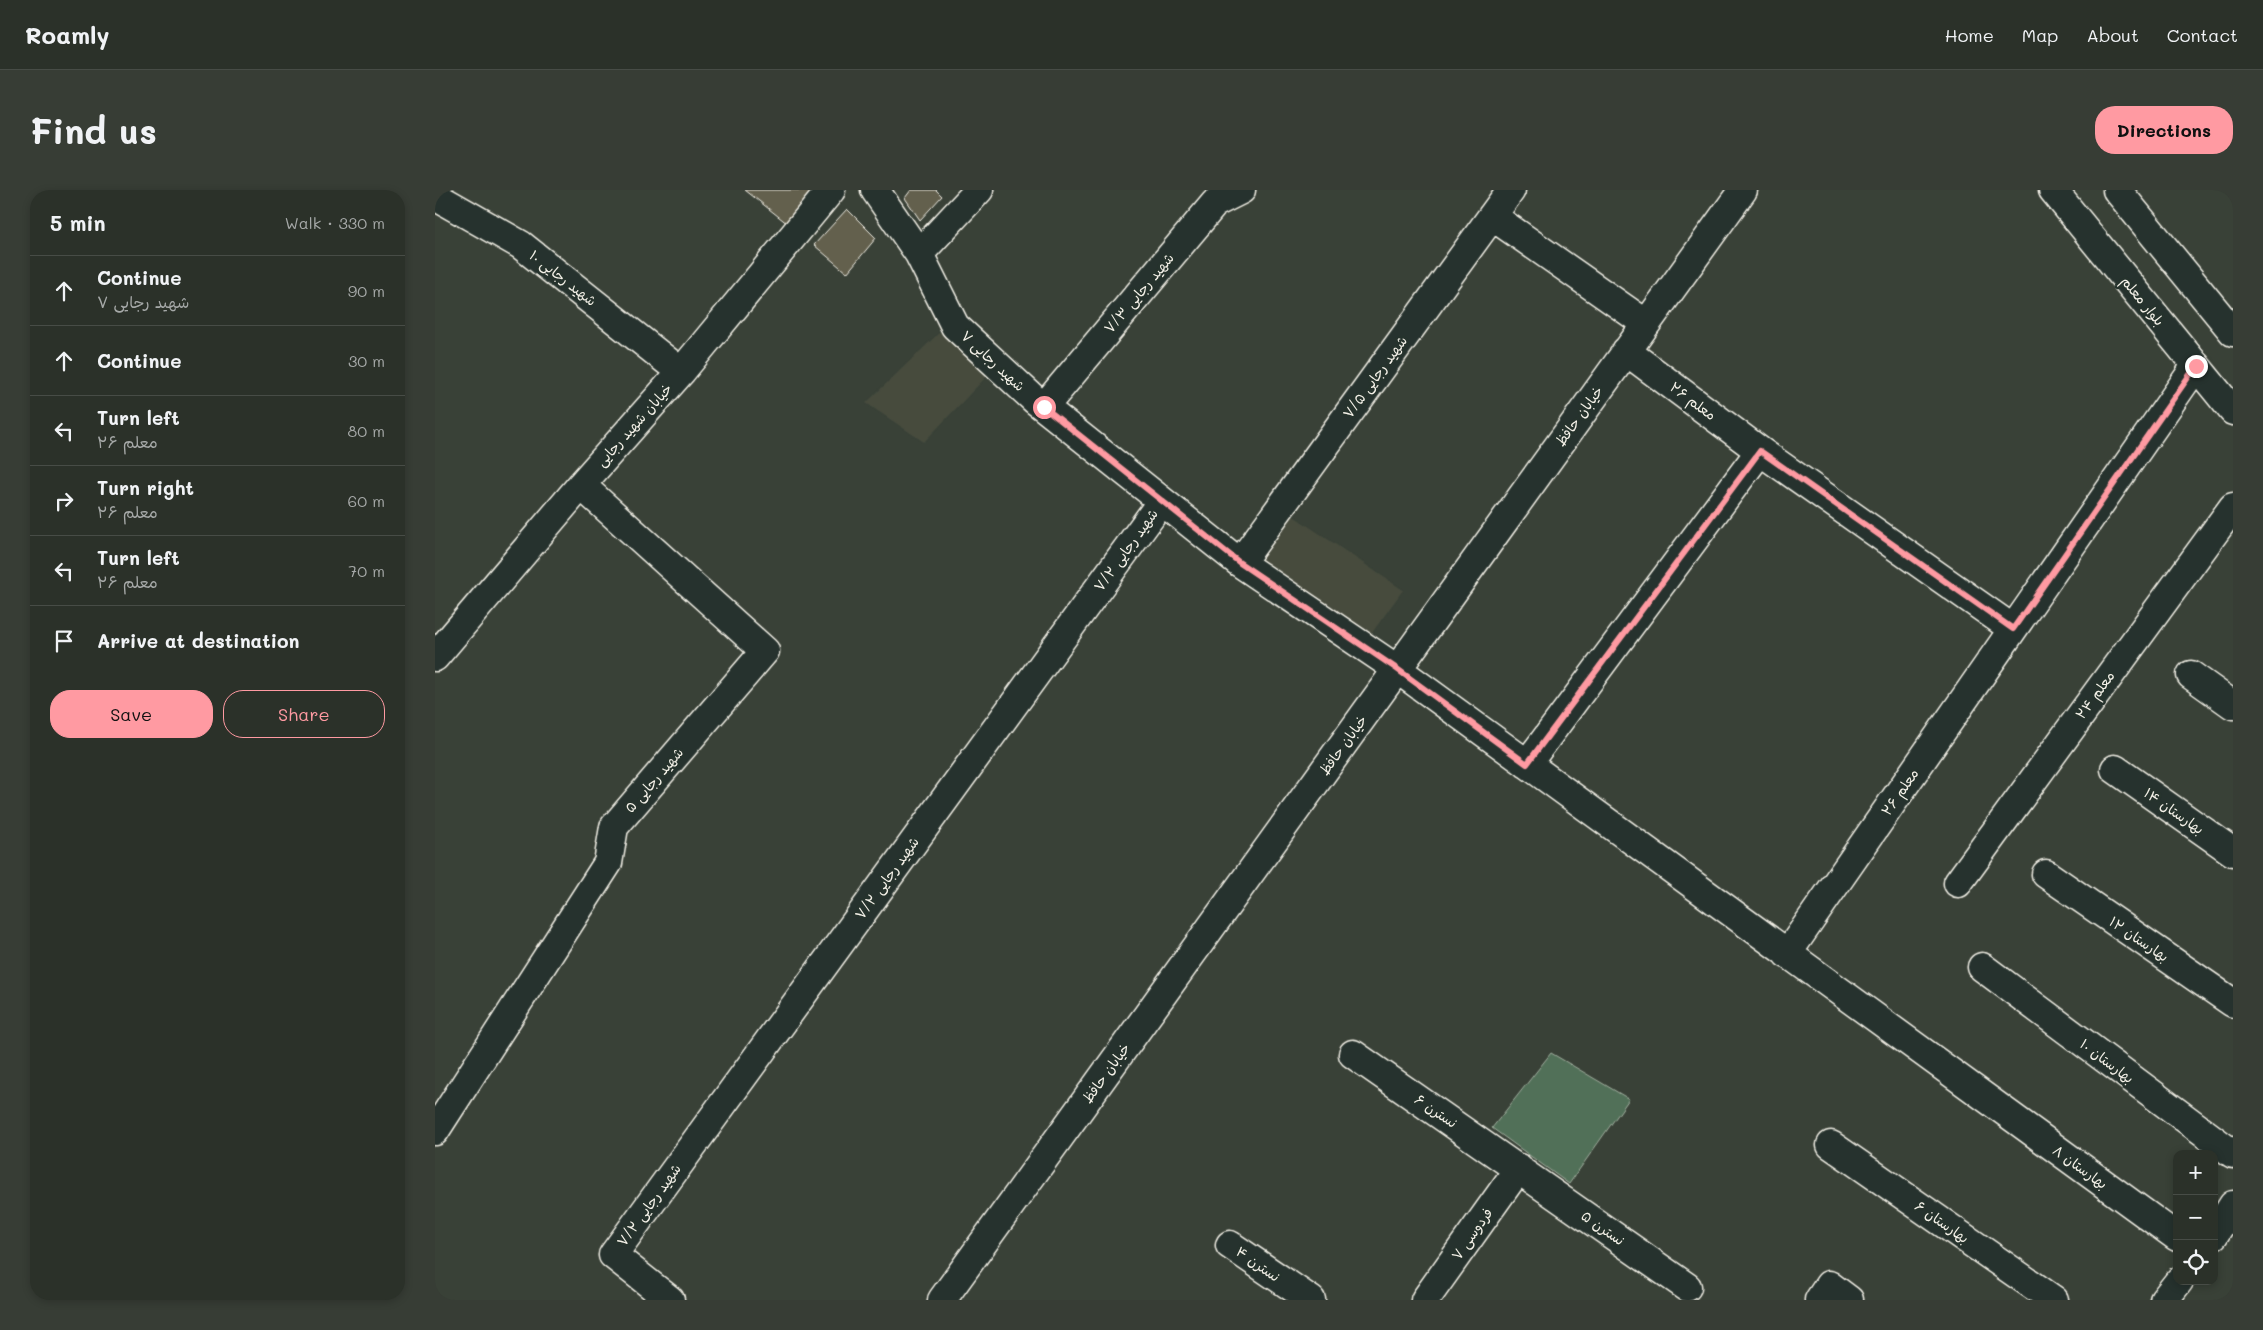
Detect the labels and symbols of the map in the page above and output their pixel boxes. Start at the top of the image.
street label: شهید رجایی ۱۰ [526,245,601,310]
street label: شهید رجایی ۷/۳ [1099,248,1178,337]
street label: بلوار معلم [2116,272,2169,331]
street label: شهید رجایی ۷ [957,326,1029,395]
street label: شهید رجایی ۷/۵ [1338,332,1411,422]
route end [2185,355,2208,378]
street label: معلم ۲۶ [1665,377,1720,426]
street label: خیابان شهید رجایی [591,379,676,470]
street label: خیابان حافظ [1550,382,1607,450]
route start [1033,396,1056,419]
street label: شهید رجایی ۷/۲ [1089,505,1162,595]
street label: معلم ۲۴ [2071,667,2120,724]
street label: خیابان حافظ [1314,711,1371,779]
street label: شهید رجایی ۵ [620,743,687,816]
street label: معلم ۲۶ [1877,764,1924,820]
street label: بهارستان ۱۴ [2141,783,2208,838]
street label: شهید رجایی ۷/۲ [850,833,923,923]
street label: بهارستان ۱۲ [2106,912,2173,966]
street label: بهارستان ۱۰ [2076,1034,2138,1087]
street label: خیابان حافظ [1077,1039,1134,1107]
street label: نسترن ۶ [1411,1089,1461,1132]
street label: بهارستان ۸ [2049,1140,2112,1193]
street label: شهید رجایی ۷/۲ [612,1160,685,1250]
street label: بهارستان ۶ [1911,1196,1973,1247]
street label: فردوسی ۷ [1447,1204,1496,1264]
street label: نسترن ۵ [1578,1206,1629,1249]
street label: نسترن ۴ [1232,1242,1284,1286]

